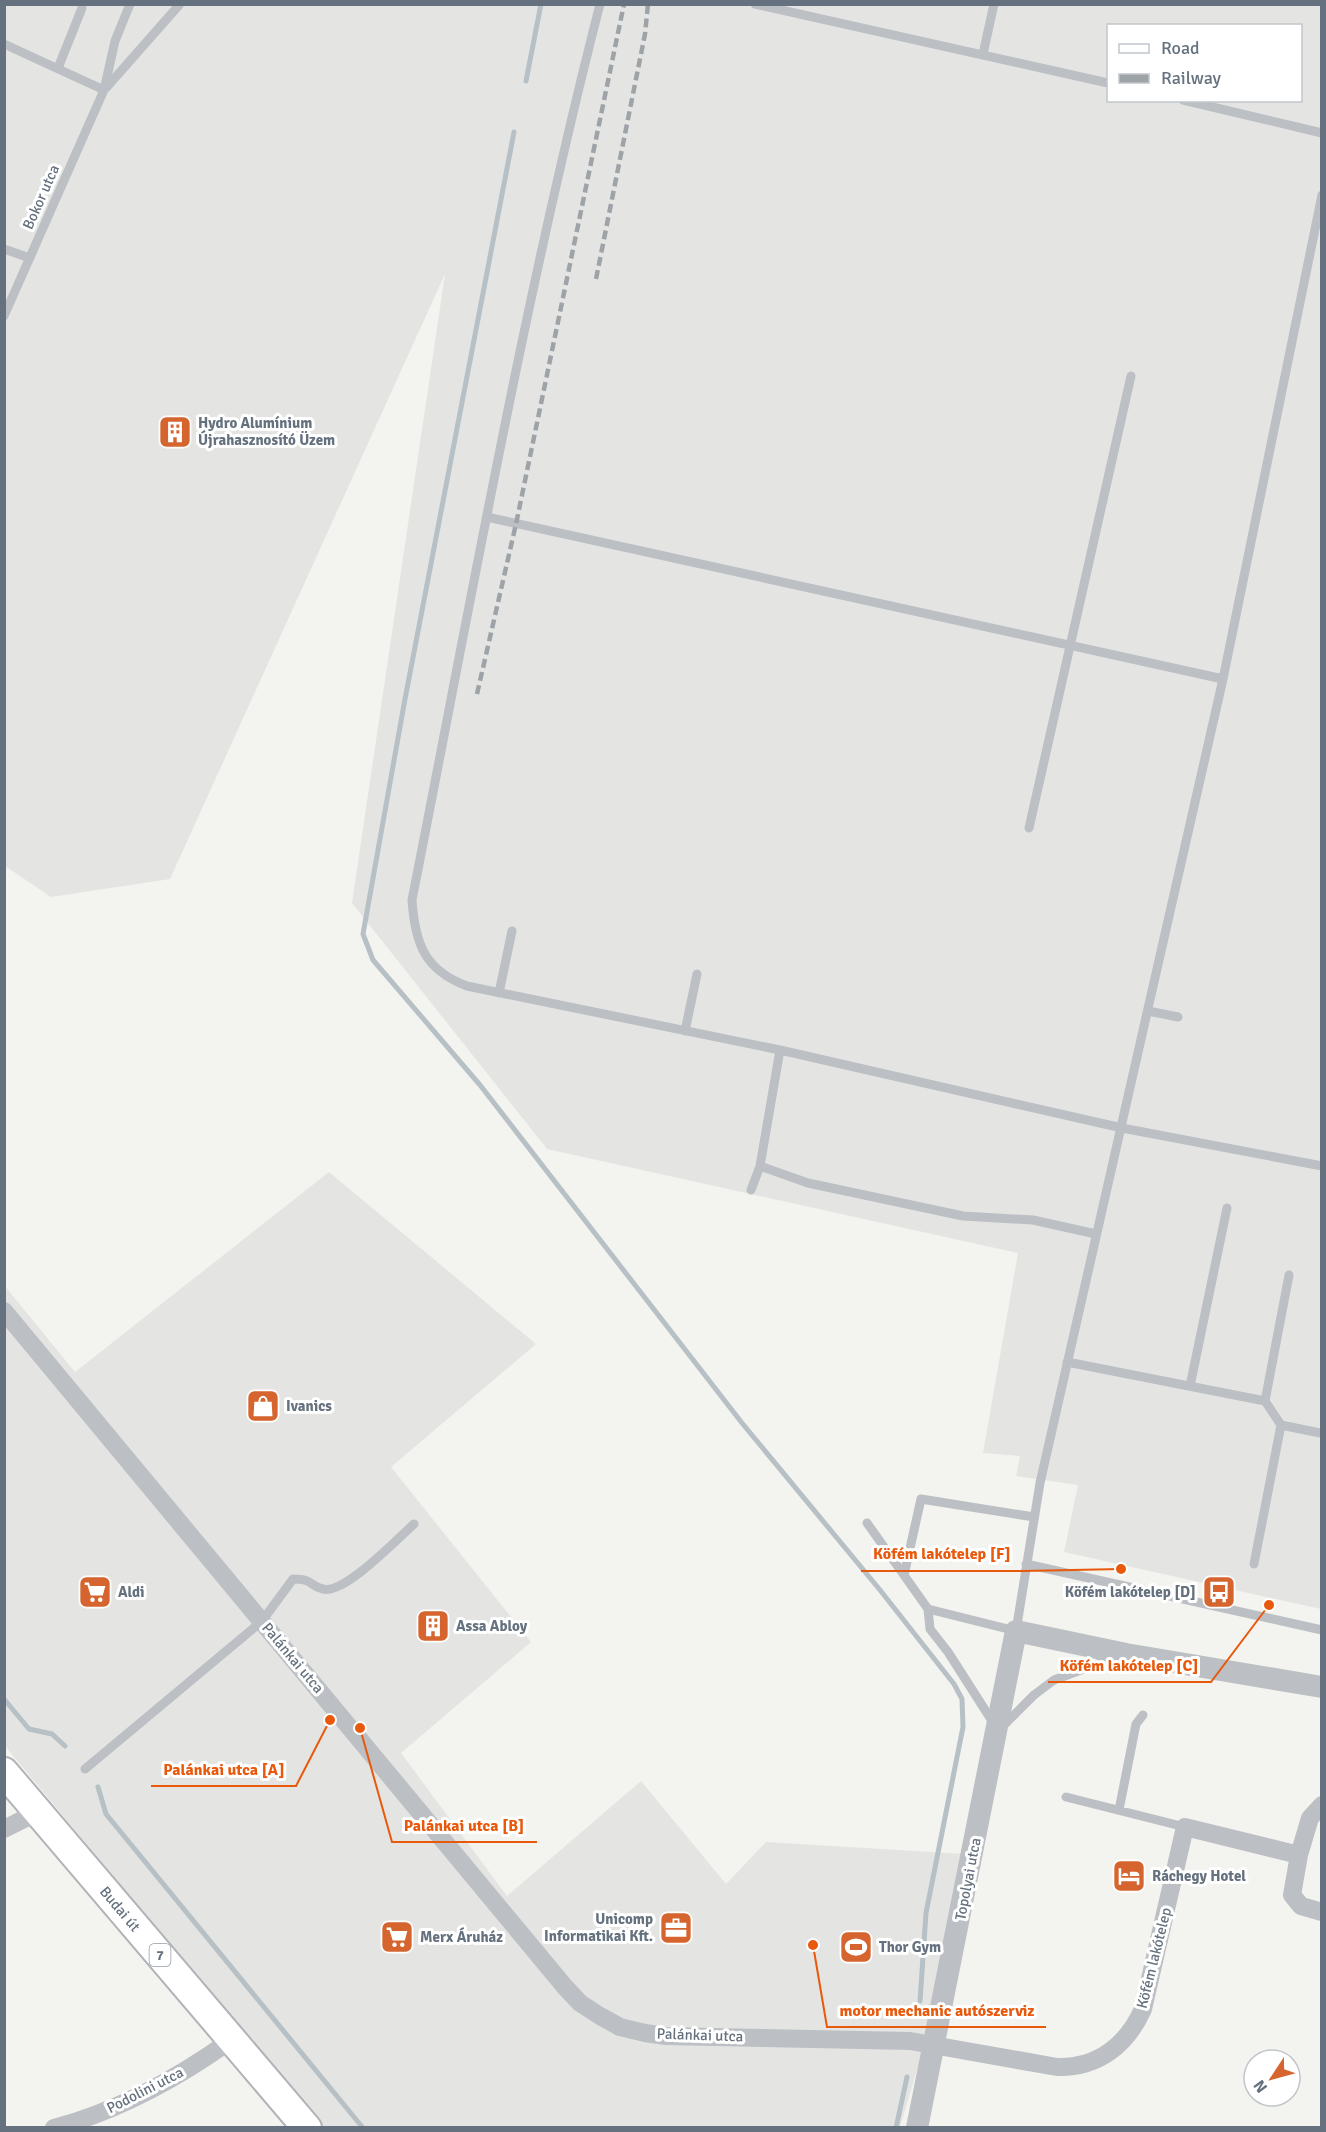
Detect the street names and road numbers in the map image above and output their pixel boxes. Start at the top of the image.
street label: Bokor utca [19,162,63,232]
street label: Palánkai utca [258,1619,328,1697]
street label: Topolyai utca [951,1836,985,1922]
street label: Budai út [96,1883,144,1935]
street label: Köfém lakótelep [1133,1906,1175,2010]
road number: 7 [150,1944,170,1966]
street label: Palánkai utca [656,2024,744,2046]
street label: Podolini utca [104,2063,186,2117]

